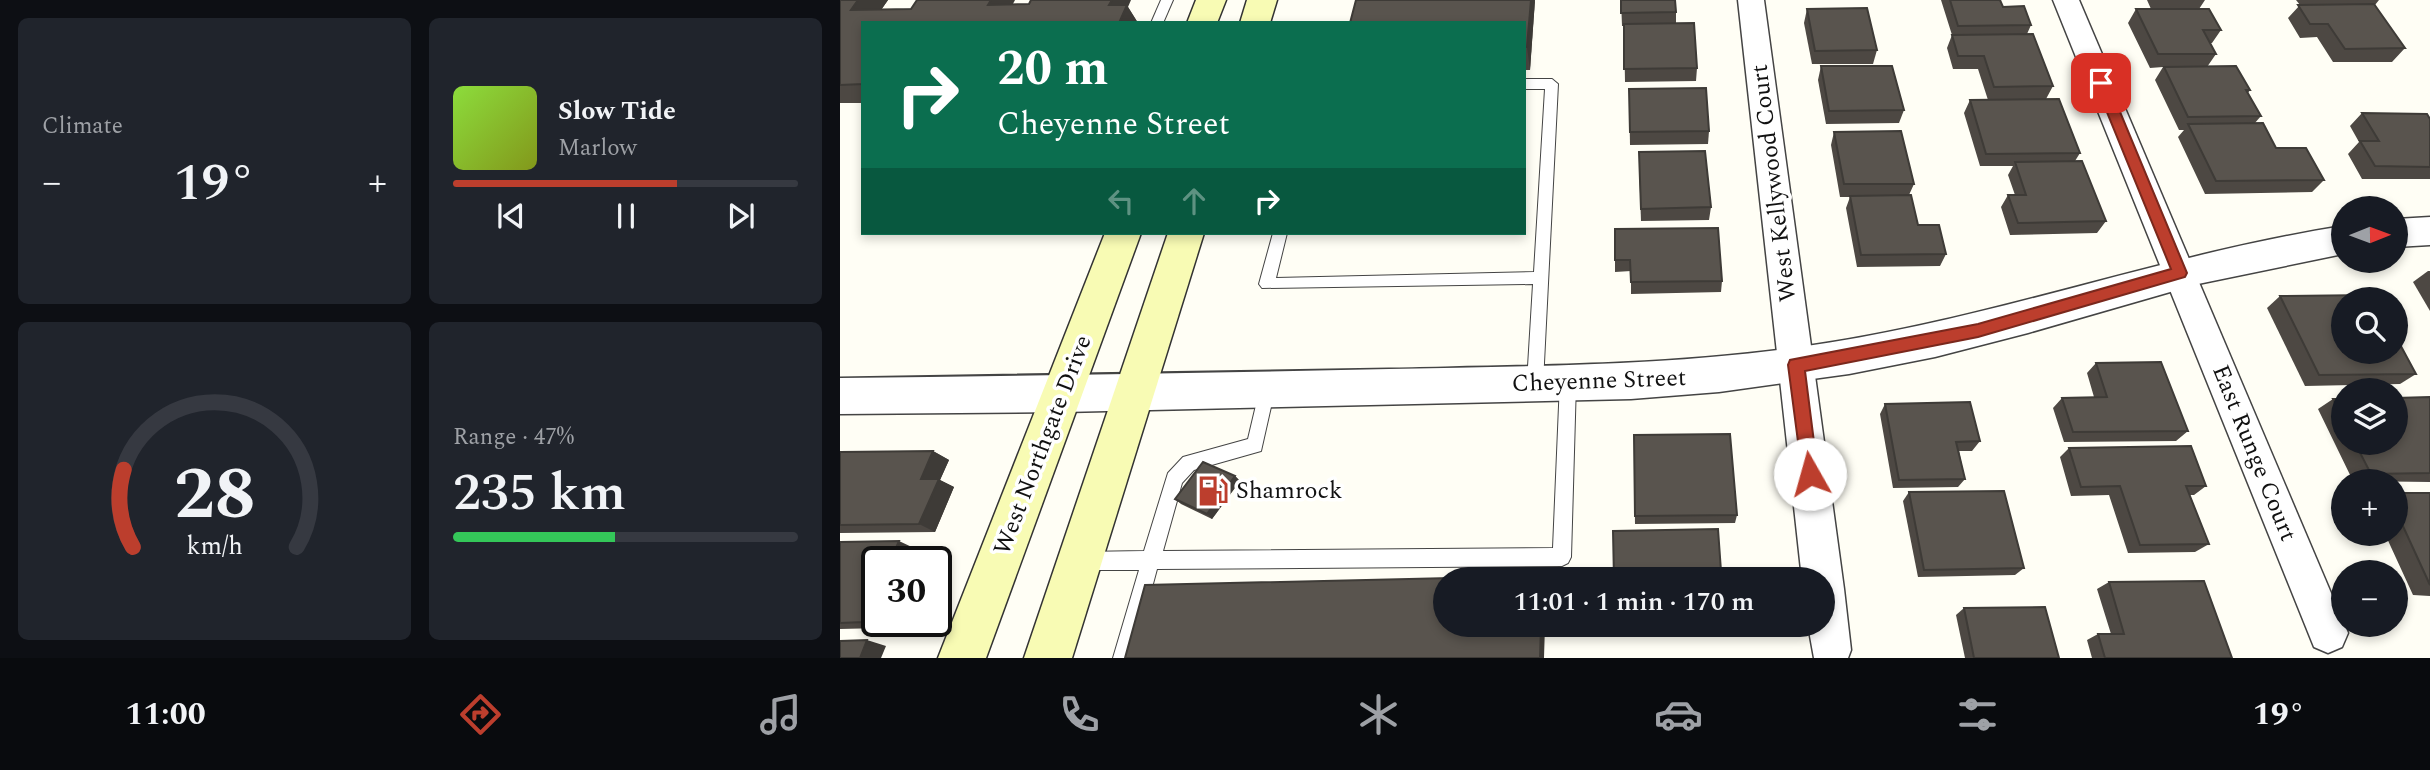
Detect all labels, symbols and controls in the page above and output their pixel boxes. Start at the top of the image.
text: 20 m [997,32,1108,107]
icon: right [882,49,973,140]
pin [2071,53,2131,113]
street label: West Kellywood Court [1742,62,1806,304]
icon: arrive [2082,64,2120,102]
text: Slow Tide [558,91,676,131]
text: Cheyenne Street [997,100,1230,149]
text: Climate [42,109,123,144]
text: Marlow [558,131,637,166]
text: 19° [174,144,255,223]
text: − [42,154,61,212]
text: + [368,154,387,212]
icon: left [1102,182,1140,220]
icon: ahead [1175,182,1213,220]
icon: right [1248,182,1286,220]
north arrow [2331,196,2408,273]
map controls [2331,196,2408,637]
icon: previous [492,197,530,235]
icon: pause [607,197,645,235]
icon: next [722,197,760,235]
button: search [2331,287,2408,364]
street label: West Northgate Drive [984,330,1102,560]
street label: East Runge Court [2202,359,2306,547]
street label: Cheyenne Street [1511,360,1687,402]
button: layers [2331,378,2408,455]
text: Range · 47% [453,420,574,455]
position arrow [1773,437,1847,511]
text: 28 [174,440,255,551]
text: 235 km [453,454,626,533]
button: + [2331,469,2408,546]
place label: Shamrock [1236,473,1342,509]
fuel station icon: Shamrock [1196,474,1230,508]
text: km/h [186,528,243,566]
speed limit sign: 30 [861,546,952,637]
button: − [2331,560,2408,637]
text: 11:01 · 1 min · 170 m [1514,582,1754,622]
text: 11:00 [125,690,206,739]
icon: directions [456,690,505,739]
icon: music [756,690,805,739]
icon: phone [1055,690,1104,739]
icon: climate [1354,690,1403,739]
icon: car [1654,690,1703,739]
icon: filters [1953,690,2002,739]
text: 19° [2253,690,2305,739]

